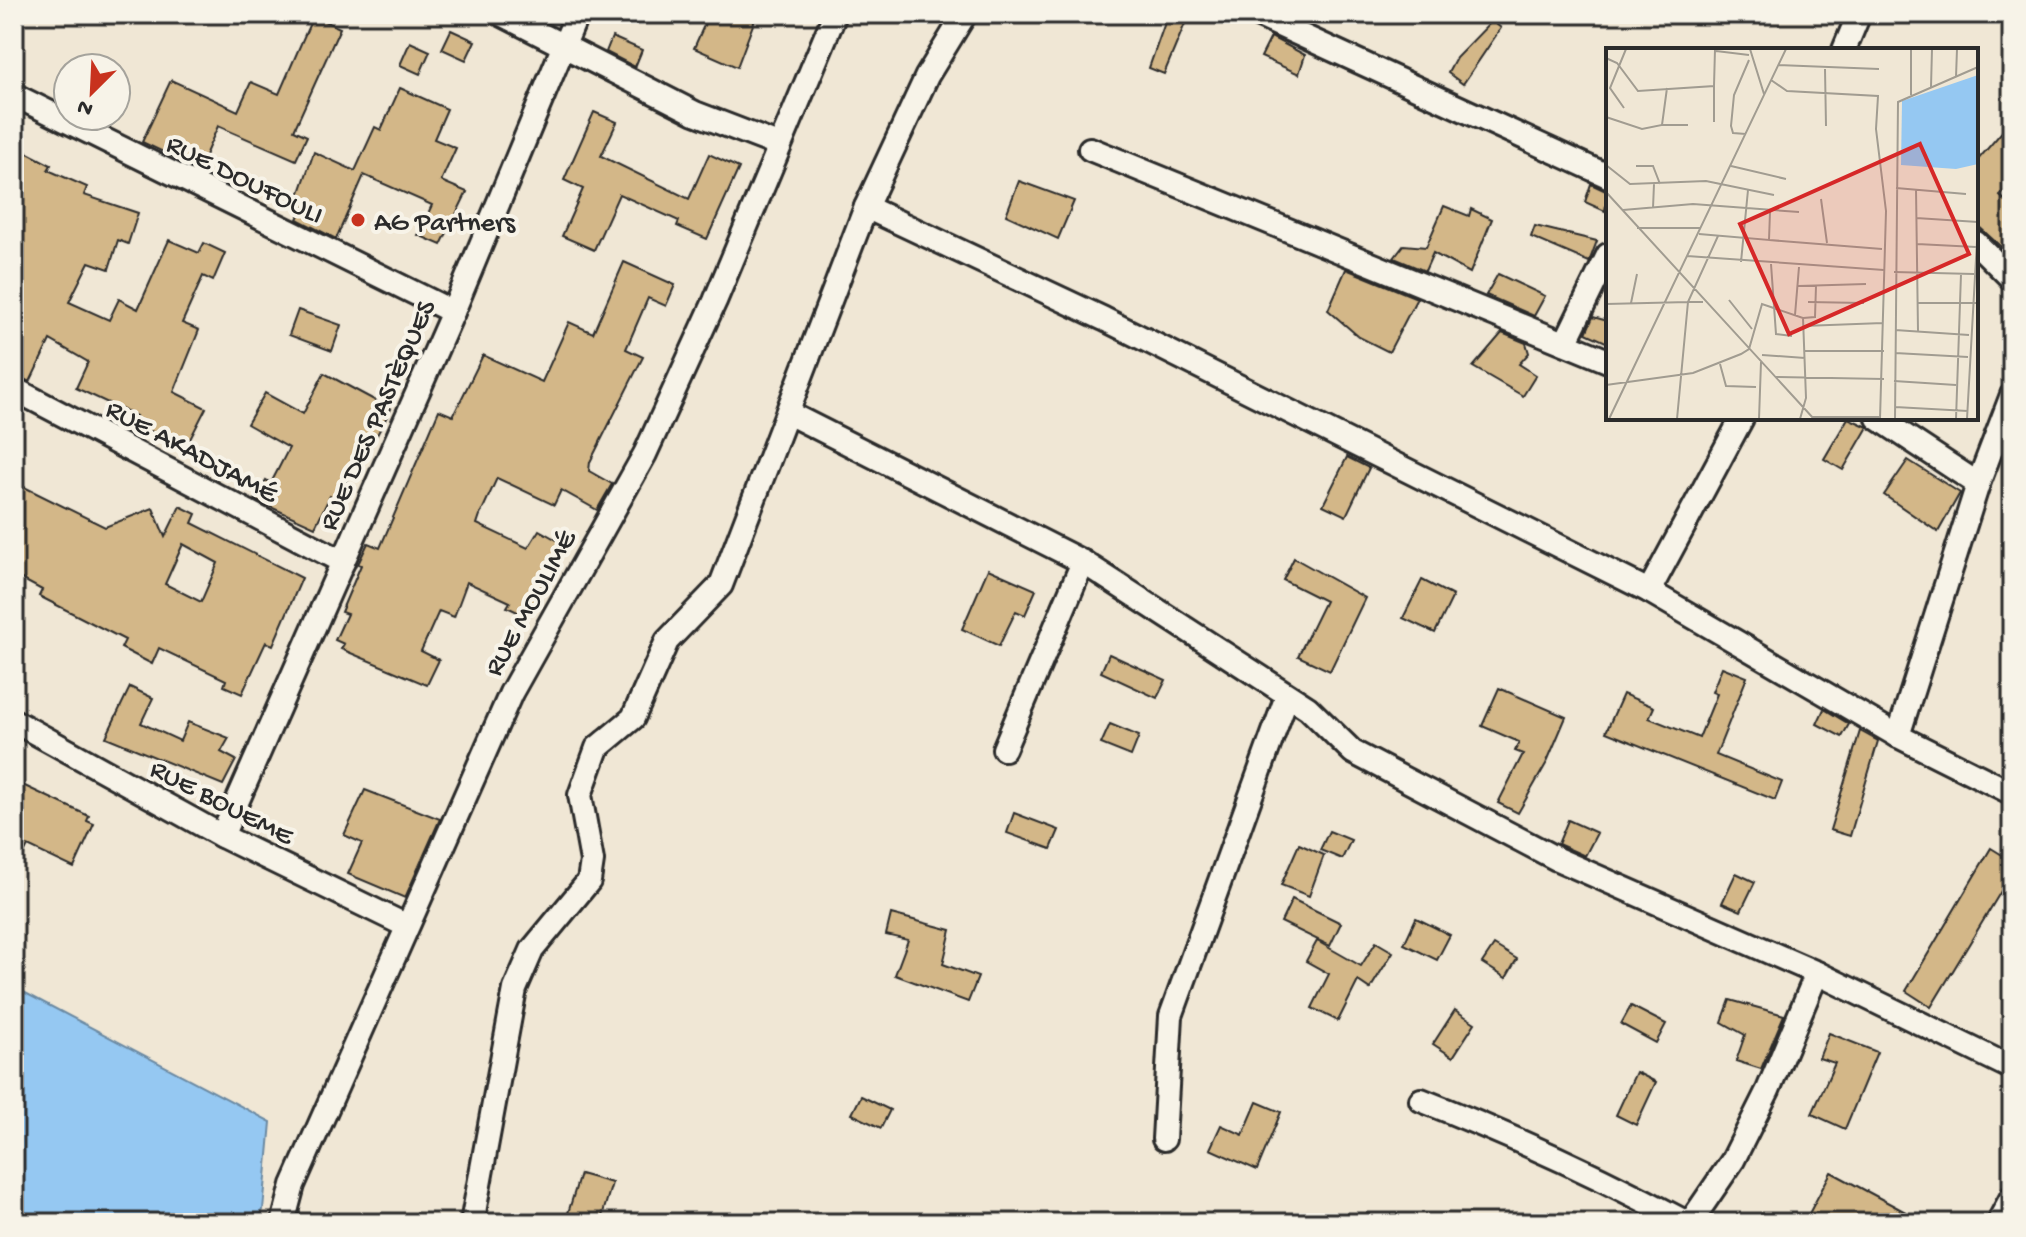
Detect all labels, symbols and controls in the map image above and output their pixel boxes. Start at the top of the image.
inset map [1606,48,1978,420]
north arrow [52,52,132,132]
text: N [74,92,97,121]
street label: RUE DOUFOULI [160,129,328,233]
place label: AG Partners [374,208,516,241]
marker: AG Partners [349,211,367,229]
street label: RUE DES PASTÈQUES [313,295,445,536]
street label: RUE AKADJAMÉ [99,394,284,513]
street label: RUE MOULIMÉ [478,524,586,683]
street label: RUE BOUEME [144,754,300,855]

